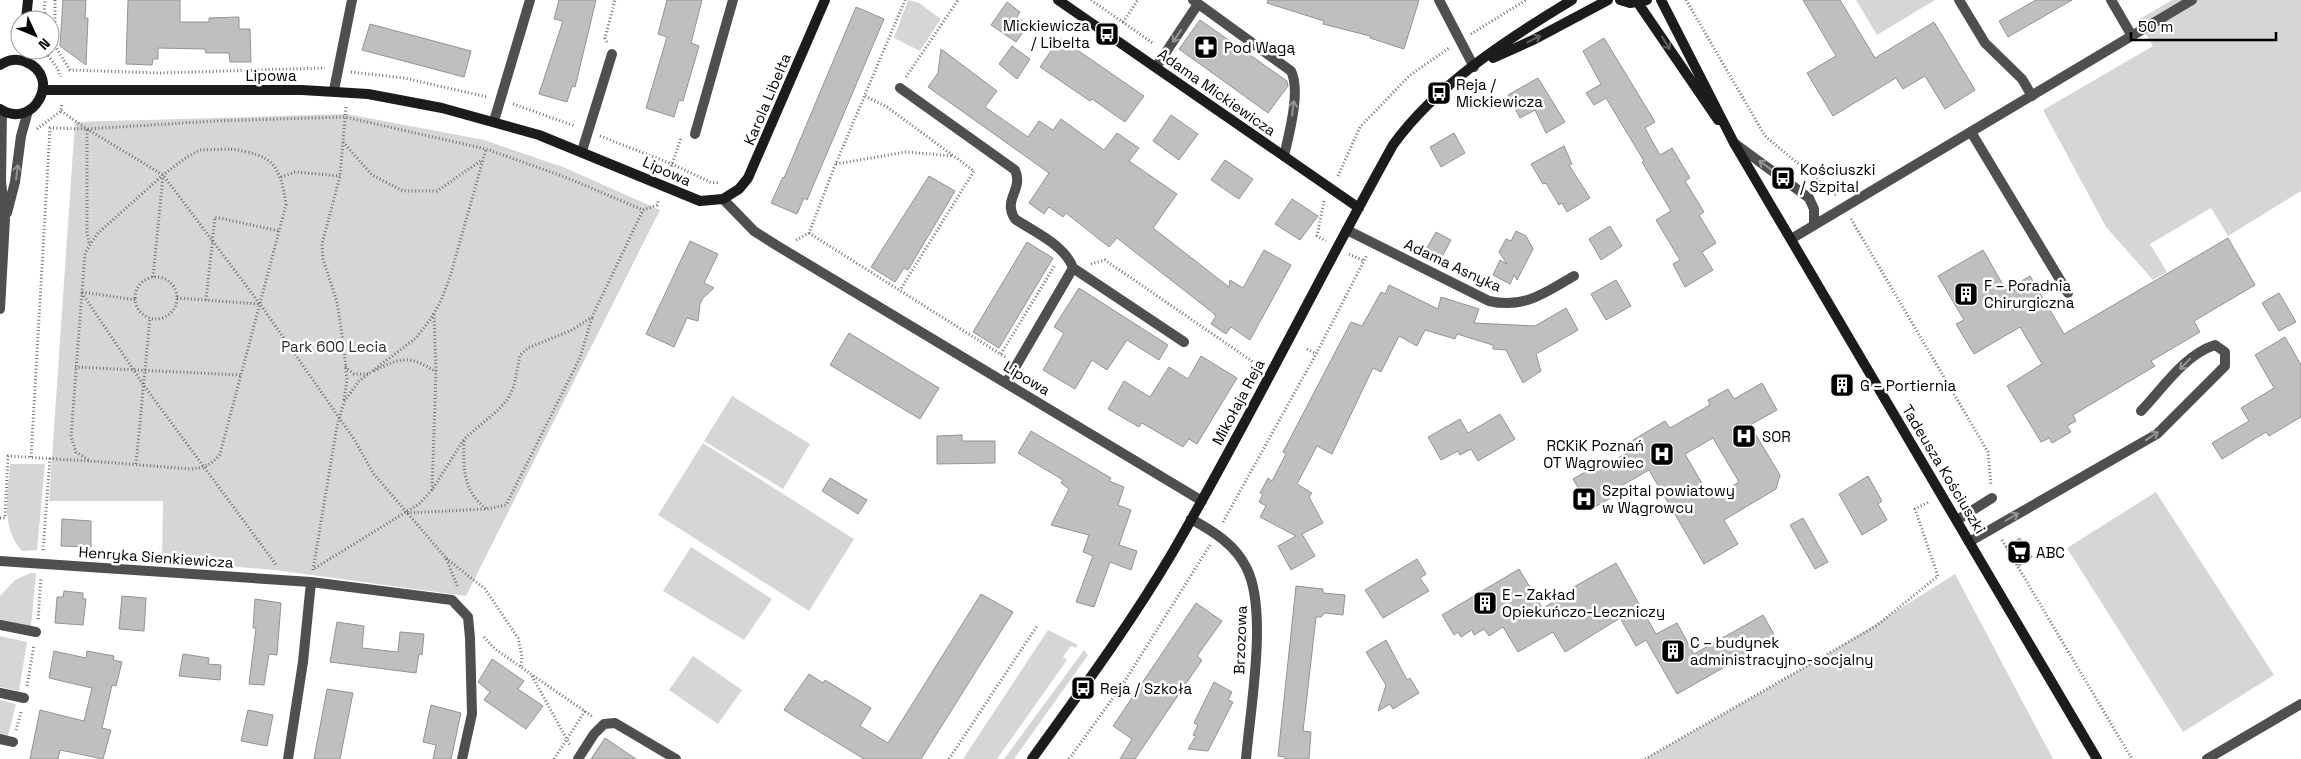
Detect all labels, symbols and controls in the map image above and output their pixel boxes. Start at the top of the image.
north arrow [10,10,60,60]
scale bar [2131,10,2276,42]
place label: Mickiewicza / Libelta [1003,16,1090,52]
text: 50 m [2138,17,2173,36]
bus stop icon: Mickiewicza / Libelta [1094,21,1120,47]
one-way arrow [1172,28,1182,42]
text: N [35,34,54,54]
pharmacy icon: Pod Wagą [1193,34,1219,60]
one-way arrow [1526,34,1541,43]
one-way arrow [1662,35,1672,49]
place label: Pod Wagą [1224,38,1295,57]
street label: Adama Mickiewicza [1154,44,1280,140]
street label: Karola Libelta [739,50,795,148]
street label: Lipowa [245,66,297,85]
place label: Reja / Mickiewicza [1456,75,1543,111]
bus stop icon: Reja / Mickiewicza [1426,80,1452,106]
one-way arrow [1288,101,1298,117]
street label: Lipowa [640,152,695,190]
one-way arrow [1759,159,1772,170]
place label: Kościuszki / Szpital [1800,160,1875,196]
one-way arrow [12,164,22,180]
bus stop icon: Kościuszki / Szpital [1770,165,1796,191]
street label: Adama Asnyka [1401,234,1505,296]
place label: F – Poradnia Chirurgiczna [1984,276,2075,312]
building icon: F – Poradnia Chirurgiczna [1953,281,1979,307]
park label: Park 600 Lecia [281,337,387,356]
street label: Mikołaja Reja [1207,355,1269,448]
street label: Lipowa [1000,357,1054,400]
one-way arrow [2179,357,2191,370]
building icon: G – Portiernia [1829,372,1855,398]
place label: G – Portiernia [1860,376,1957,395]
street label: Tadeusza Kościuszki [1898,401,1990,537]
hospital icon: SOR [1731,423,1757,449]
place label: SOR [1762,427,1791,446]
one-way arrow [2145,430,2159,441]
place label: RCKiK Poznań OT Wągrowiec [1543,436,1644,472]
hospital icon: RCKiK Poznań OT Wągrowiec [1649,441,1675,467]
place label: Szpital powiatowy w Wągrowcu [1602,481,1735,517]
hospital icon: Szpital powiatowy w Wągrowcu [1571,486,1597,512]
one-way arrow [2004,512,2018,522]
supermarket icon: ABC [2006,539,2032,565]
street label: Henryka Sienkiewicza [78,542,235,572]
place label: ABC [2036,543,2065,562]
place label: E – Zakład Opiekuńczo-Leczniczy [1502,585,1665,621]
building icon: E – Zakład Opiekuńczo-Leczniczy [1472,590,1498,616]
street label: Brzozowa [1229,605,1251,675]
place label: C – budynek administracyjno-socjalny [1690,633,1874,669]
building icon: C – budynek administracyjno-socjalny [1660,638,1686,664]
bus stop icon: Reja / Szkoła [1070,675,1096,701]
place label: Reja / Szkoła [1100,679,1192,698]

